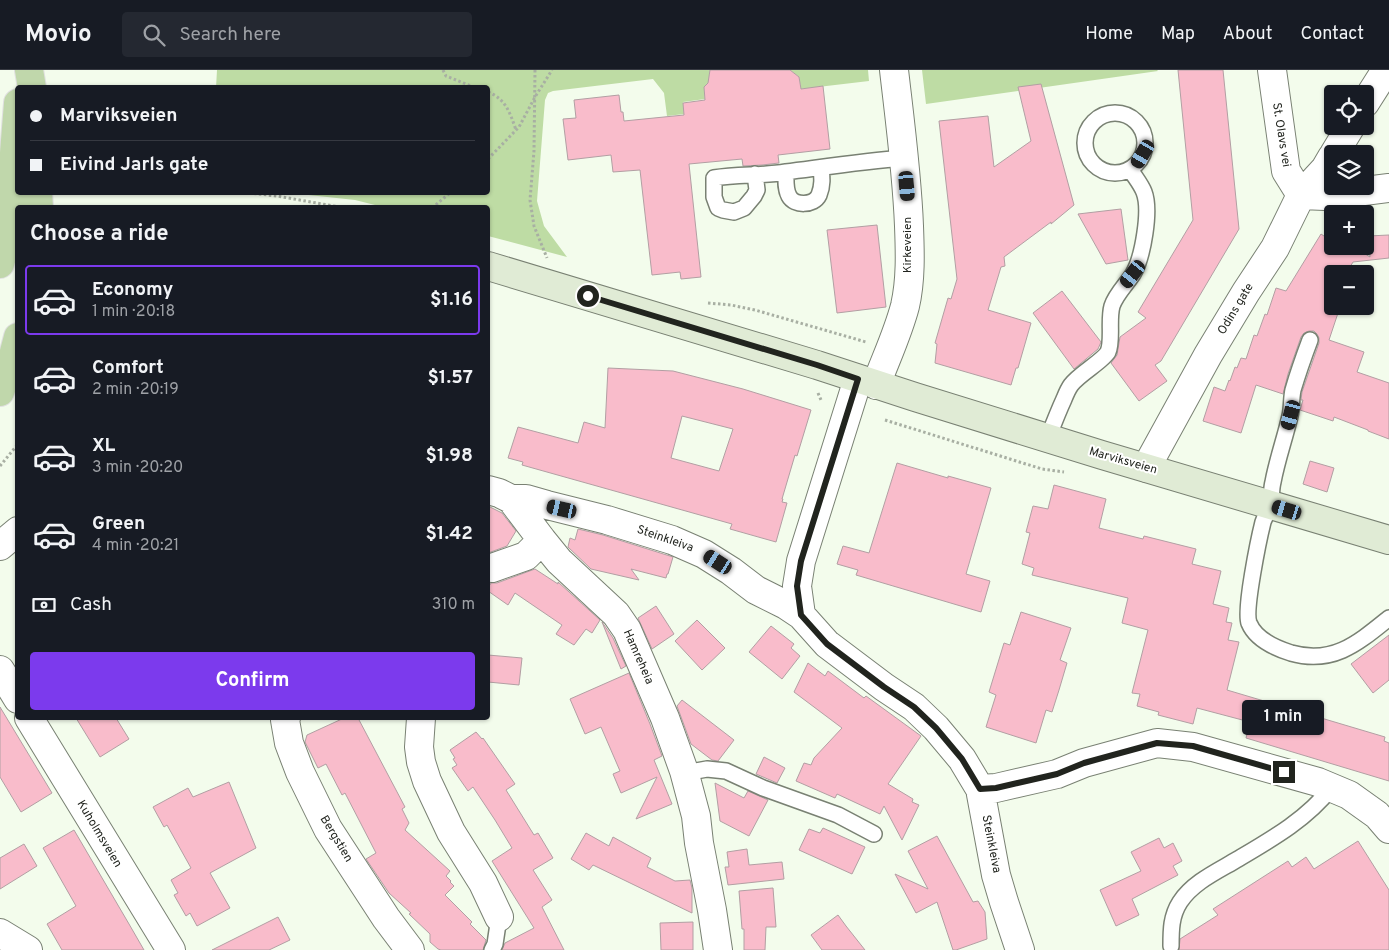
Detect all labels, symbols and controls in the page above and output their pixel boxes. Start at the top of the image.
search box [122,12,472,57]
text: Movio [25,20,92,50]
icon: search [140,21,168,49]
text: Search here [180,23,281,47]
text: Home [1085,23,1133,46]
text: Map [1161,23,1195,46]
text: About [1223,23,1272,46]
text: Contact [1300,23,1364,46]
map controls [1324,85,1374,315]
button: locate [1324,85,1374,135]
street label: St. Olavs vei [1268,102,1294,168]
text: Marviksveien [60,104,177,128]
car [1129,137,1156,171]
button: layers [1324,145,1374,195]
text: Eivind Jarls gate [60,153,208,177]
car [898,170,915,202]
button: + [1324,205,1374,255]
street label: Kirkeveien [900,217,916,273]
text: Choose a ride [30,221,168,248]
car [1117,258,1148,290]
button: − [1324,265,1374,315]
icon: car [32,278,77,323]
text: Economy [92,278,173,302]
street label: Odins gate [1214,280,1258,338]
route start [577,285,599,307]
text: $1.16 [430,288,473,312]
text: 1 min · 20:18 [92,302,175,322]
icon: car [32,356,77,401]
text: Comfort [92,356,164,380]
text: $1.57 [427,366,473,390]
text: 2 min · 20:19 [92,380,179,400]
car [1279,399,1302,431]
icon: car [32,434,77,479]
text: XL [92,434,115,458]
text: $1.98 [426,444,473,468]
street label: Marviksveien [1087,444,1159,478]
text: 3 min · 20:20 [92,458,183,478]
car [545,498,578,520]
car [1270,498,1303,522]
icon: car [32,512,77,557]
text: Green [92,512,145,536]
text: $1.42 [425,522,473,546]
street label: Steinkleiva [635,522,695,556]
text: 4 min · 20:21 [92,536,179,556]
car [701,548,734,576]
icon: cash [30,591,58,619]
text: Cash [70,593,112,617]
text: 310 m [432,595,475,615]
street label: Hamreheia [619,627,657,687]
button: Confirm [30,652,475,710]
callout: 1 min [1243,700,1325,734]
text: 1 min [1264,707,1302,727]
route end [1273,761,1295,783]
street label: Kuholmsveien [73,797,125,871]
street label: Bergstien [316,813,356,865]
street label: Steinkleiva [978,814,1004,874]

